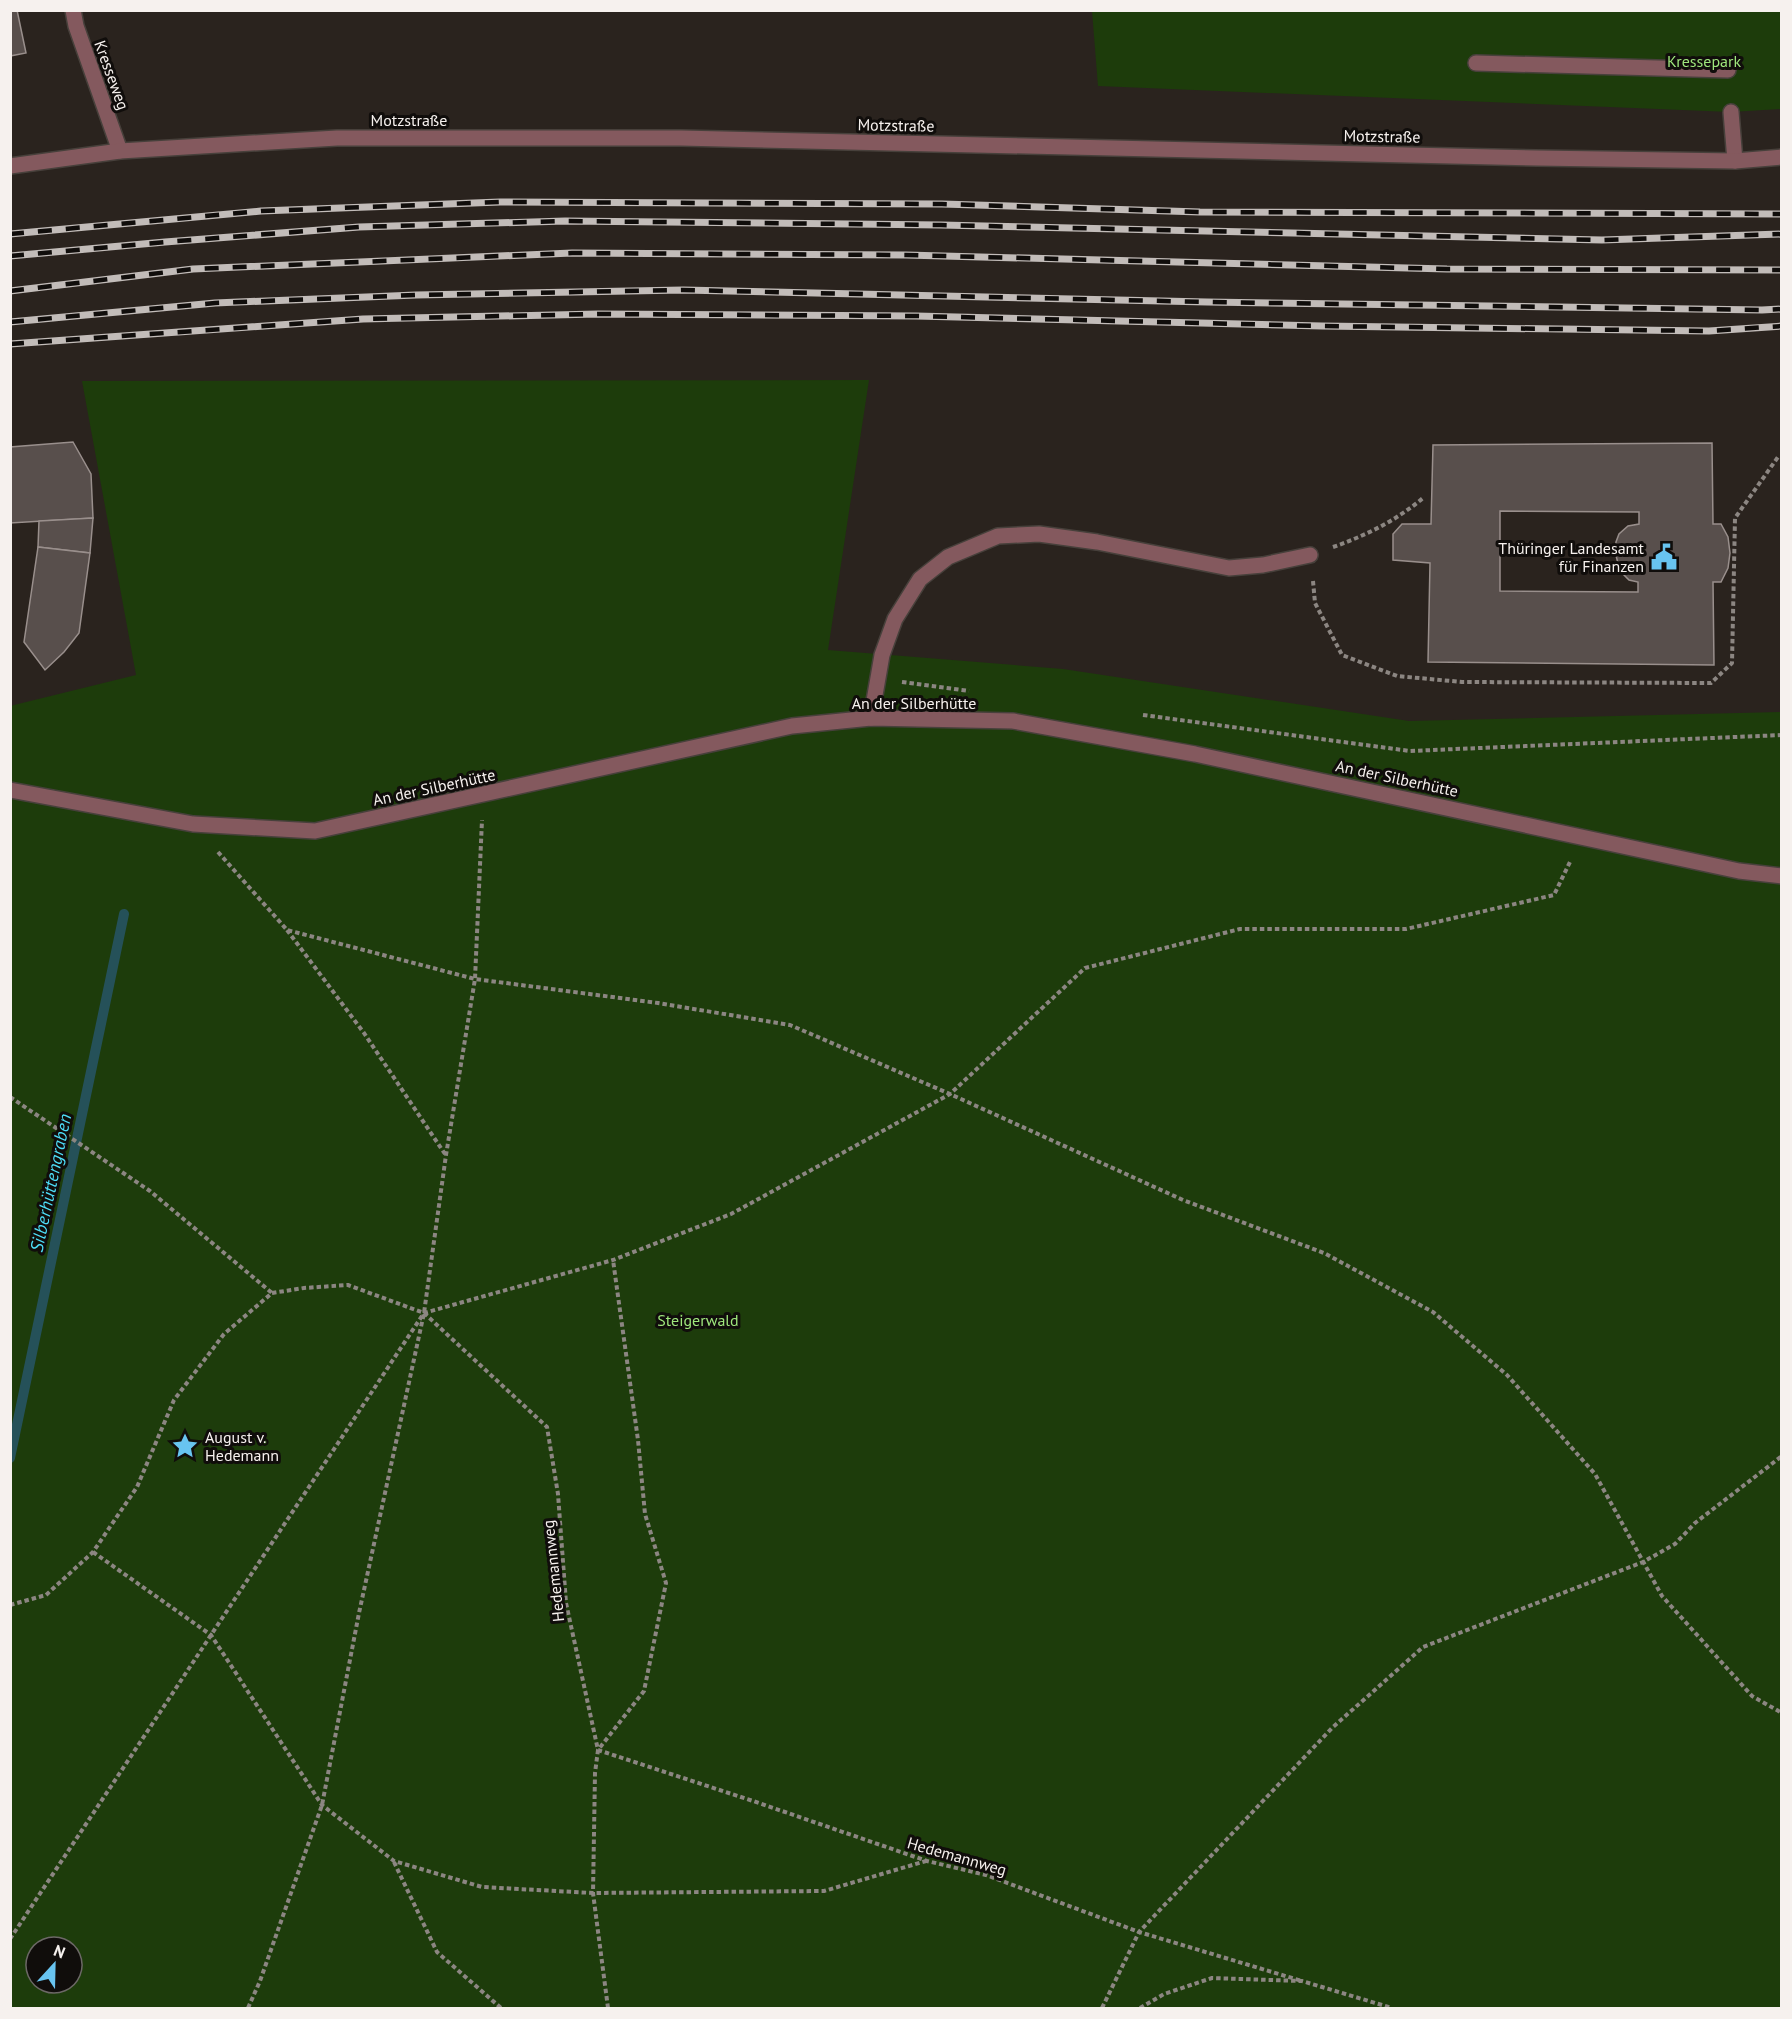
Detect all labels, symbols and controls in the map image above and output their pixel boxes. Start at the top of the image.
street label: Kresseweg [90,38,134,112]
park label: Kressepark [1667,51,1741,71]
street label: Motzstraße [371,110,447,130]
street label: Motzstraße [857,114,935,136]
street label: Motzstraße [1343,125,1421,147]
place label: Thüringer Landesamt für Finanzen [1498,538,1645,576]
public building icon: Thüringer Landesamt für Finanzen [1649,542,1679,572]
street label: An der Silberhütte [852,693,976,713]
street label: An der Silberhütte [1334,755,1460,801]
street label: An der Silberhütte [371,764,497,810]
water label: Silberhüttengraben [25,1112,76,1254]
park label: Steigerwald [657,1310,739,1330]
place label: August v. Hedemann [205,1427,279,1465]
place icon: August v. Hedemann [170,1431,200,1461]
street label: Hedemannweg [538,1519,568,1623]
street label: Hedemannweg [905,1832,1009,1880]
north arrow [24,1935,84,1995]
text: N [51,1940,68,1962]

